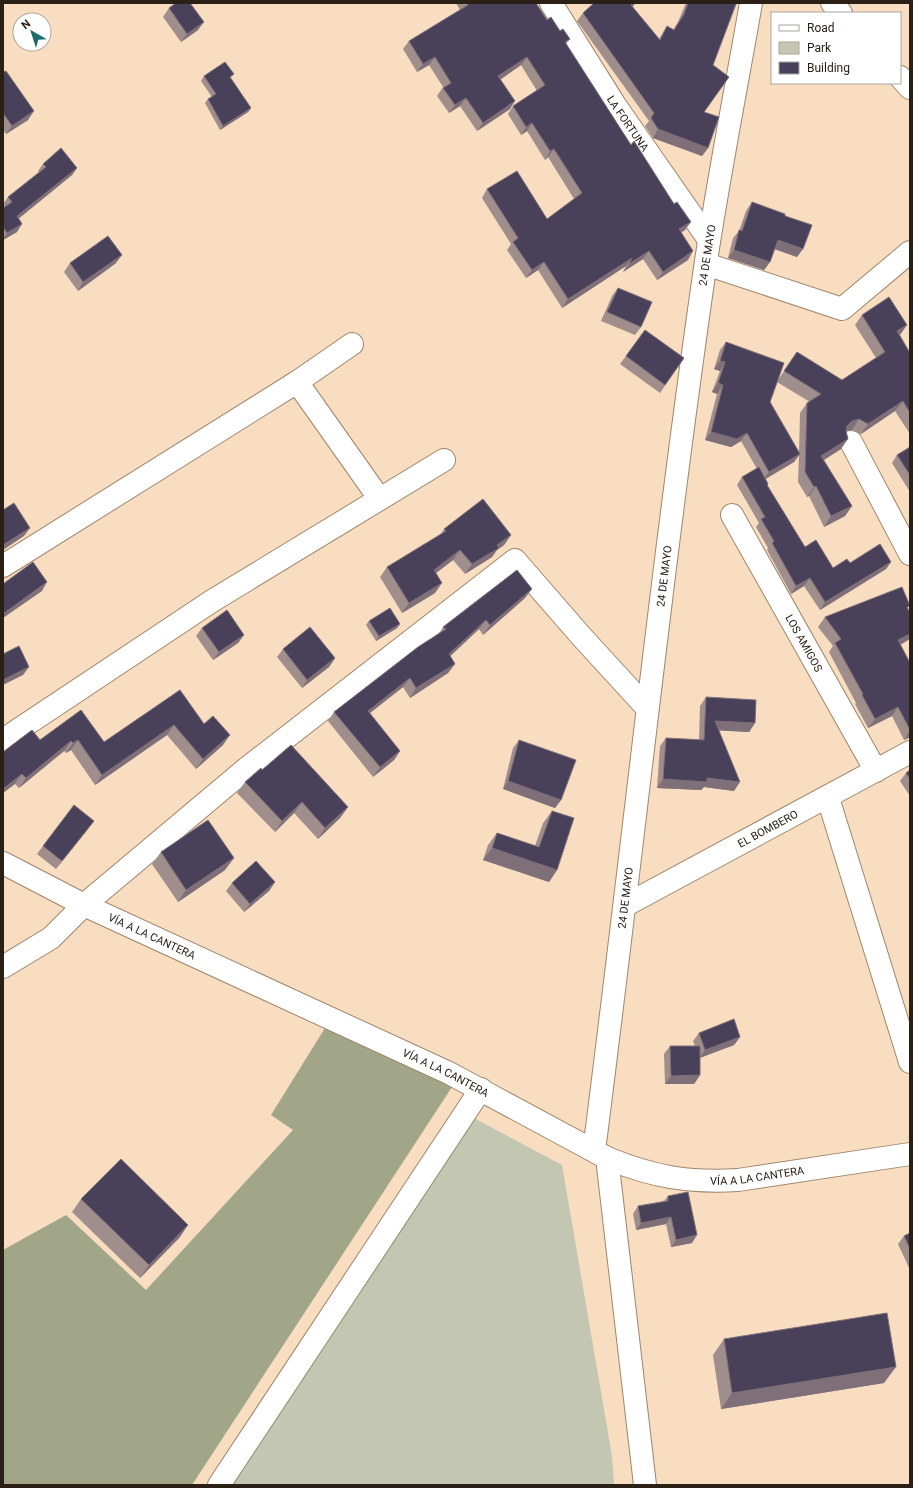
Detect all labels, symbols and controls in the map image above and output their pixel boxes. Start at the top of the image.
north arrow [12,12,52,52]
legend [771,12,901,84]
text: N [19,17,33,32]
text: Road [807,21,835,35]
text: Park [807,41,832,55]
text: Building [807,61,850,75]
street label: LA FORTUNA [604,93,652,155]
street label: 24 DE MAYO [696,224,718,287]
street label: 24 DE MAYO [654,545,674,608]
street label: LOS AMIGOS [783,612,826,675]
street label: EL BOMBERO [735,807,800,850]
street label: 24 DE MAYO [615,866,635,929]
street label: VÍA A LA CANTERA [106,911,198,962]
street label: VÍA A LA CANTERA [400,1046,492,1100]
street label: VÍA A LA CANTERA [710,1163,806,1187]

